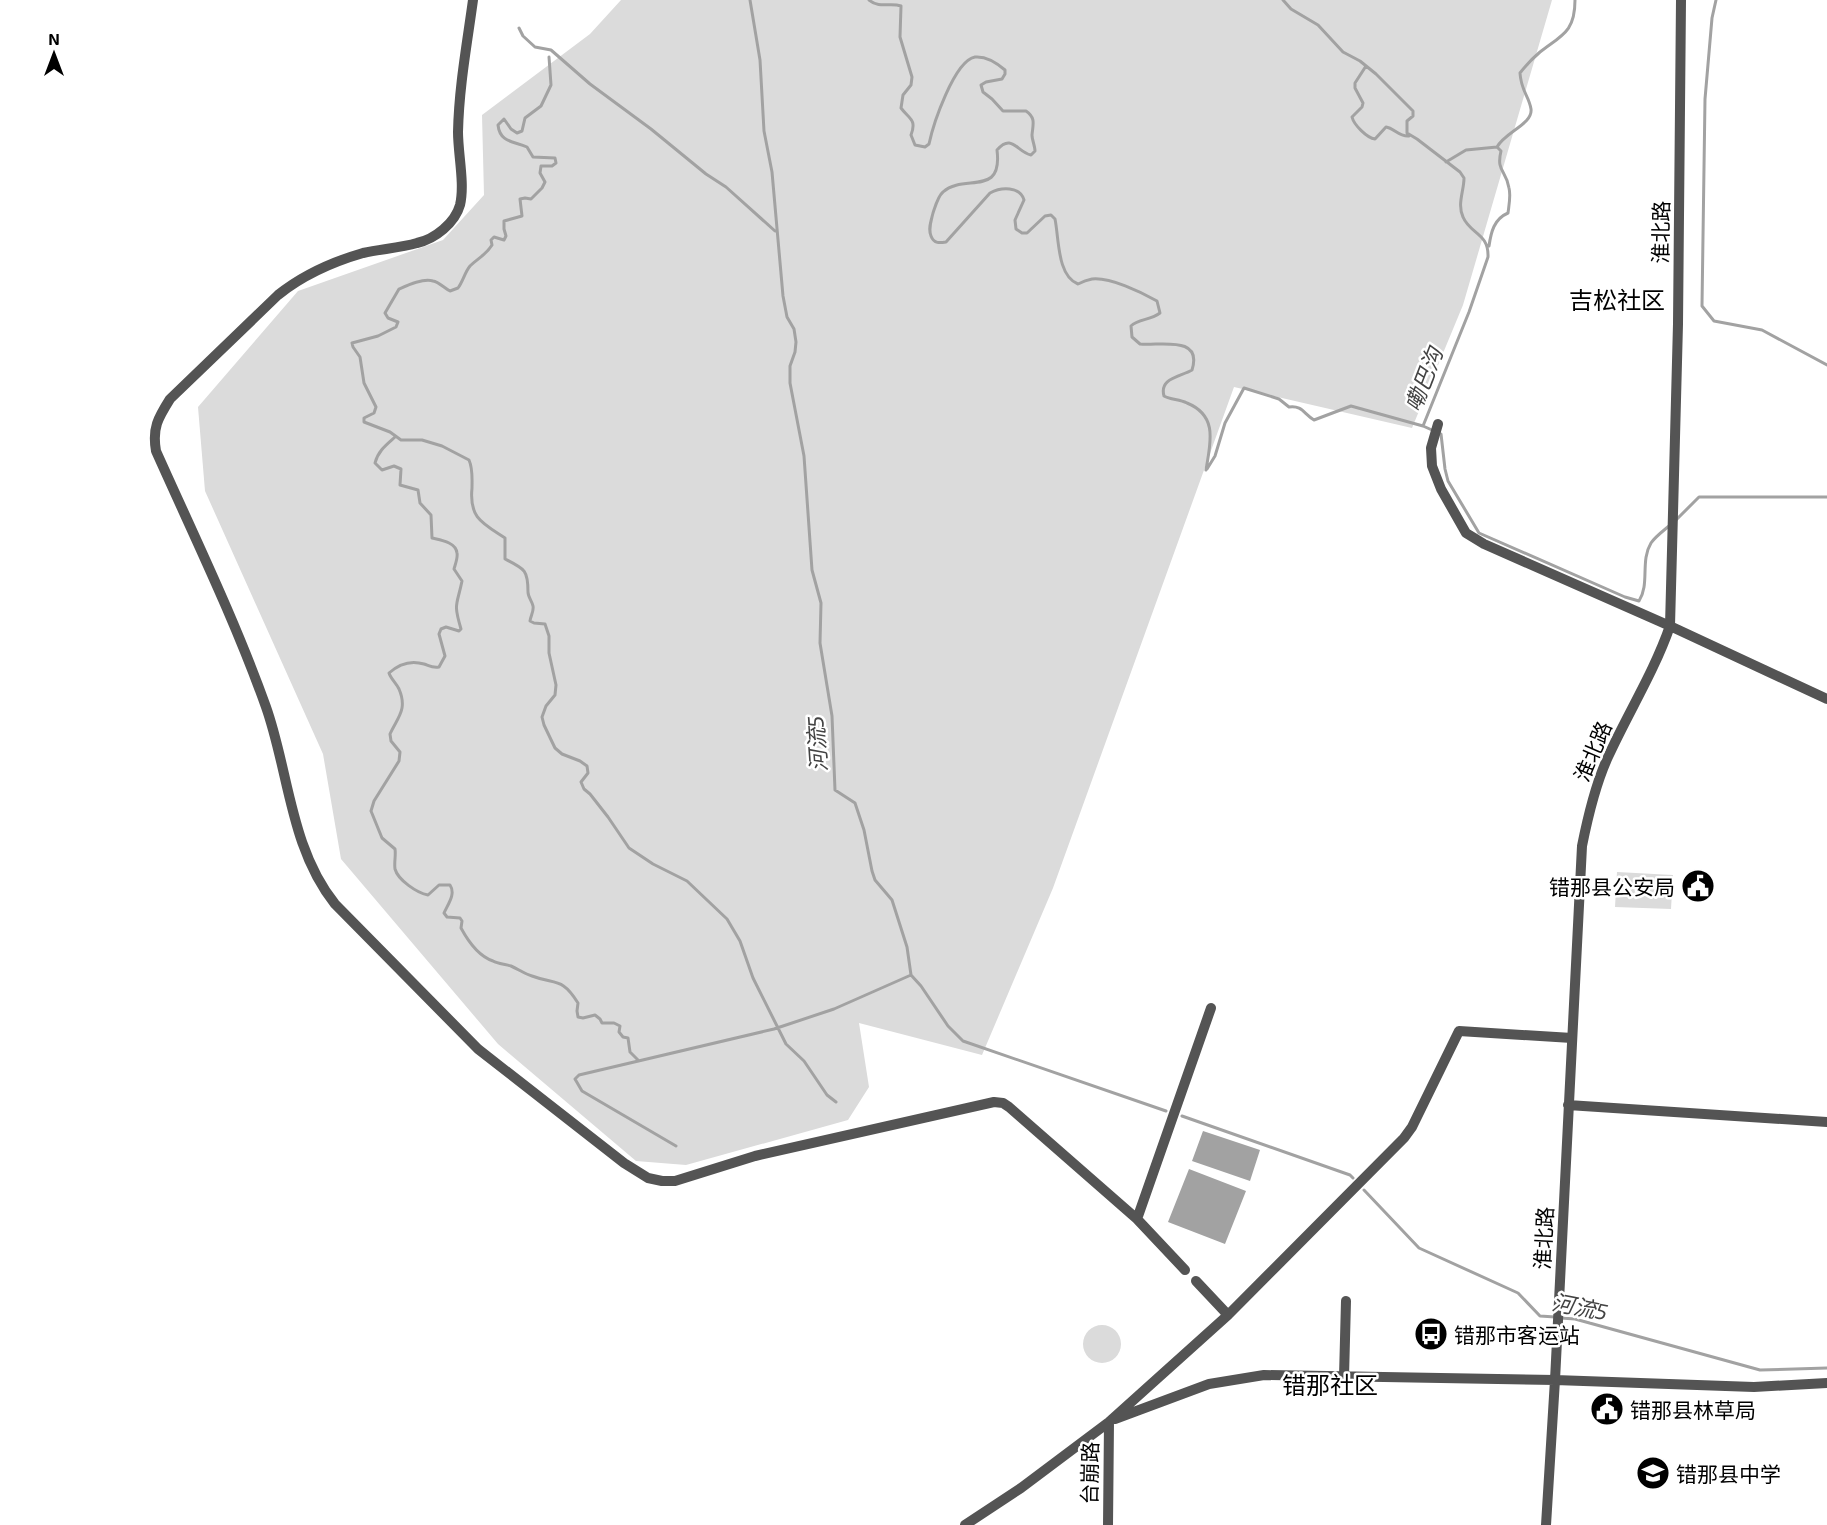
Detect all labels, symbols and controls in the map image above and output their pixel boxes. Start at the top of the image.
north arrow [24,24,84,84]
text: N [48,29,60,48]
street label: 淮北路 [1647,200,1673,264]
district label: 吉松社区 [1569,285,1665,314]
water label: 嘞巴沟 [1399,342,1448,414]
water label: 河流5 [801,715,831,773]
street label: 淮北路 [1568,717,1616,785]
public building icon: 错那县公安局 [1680,868,1716,904]
place label: 错那县公安局 [1549,874,1675,899]
street label: 淮北路 [1529,1206,1557,1270]
water label: 河流5 [1550,1288,1610,1324]
bus stop icon: 错那市客运站 [1413,1316,1449,1352]
place label: 错那市客运站 [1454,1322,1580,1347]
district label: 错那社区 [1282,1370,1378,1399]
public building icon: 错那县林草局 [1589,1391,1625,1427]
place label: 错那县林草局 [1630,1397,1756,1422]
street label: 台崩路 [1076,1441,1102,1505]
school or university icon: 错那县中学 [1635,1455,1671,1491]
place label: 错那县中学 [1676,1461,1781,1486]

